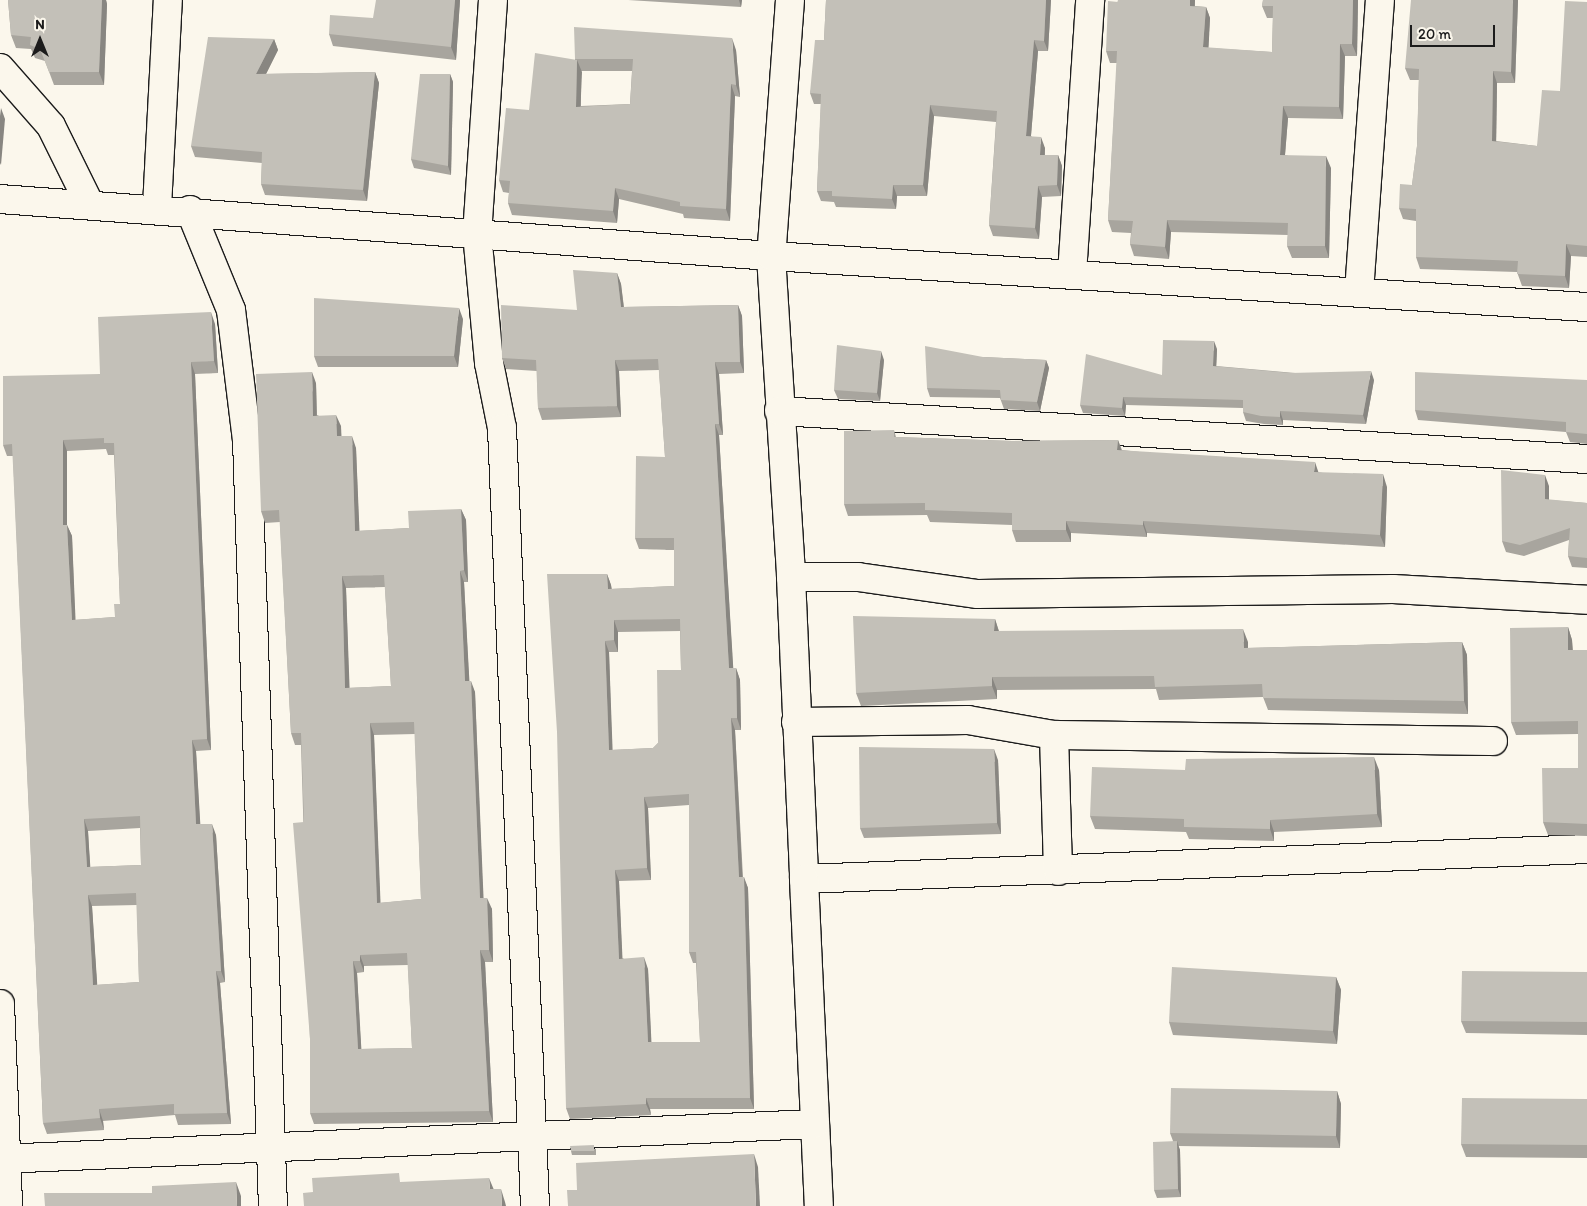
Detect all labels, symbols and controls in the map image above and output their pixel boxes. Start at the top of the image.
north arrow [15,15,65,65]
scale bar [1412,15,1497,47]
text: N [35,16,45,33]
text: 20 m [1418,25,1451,43]

